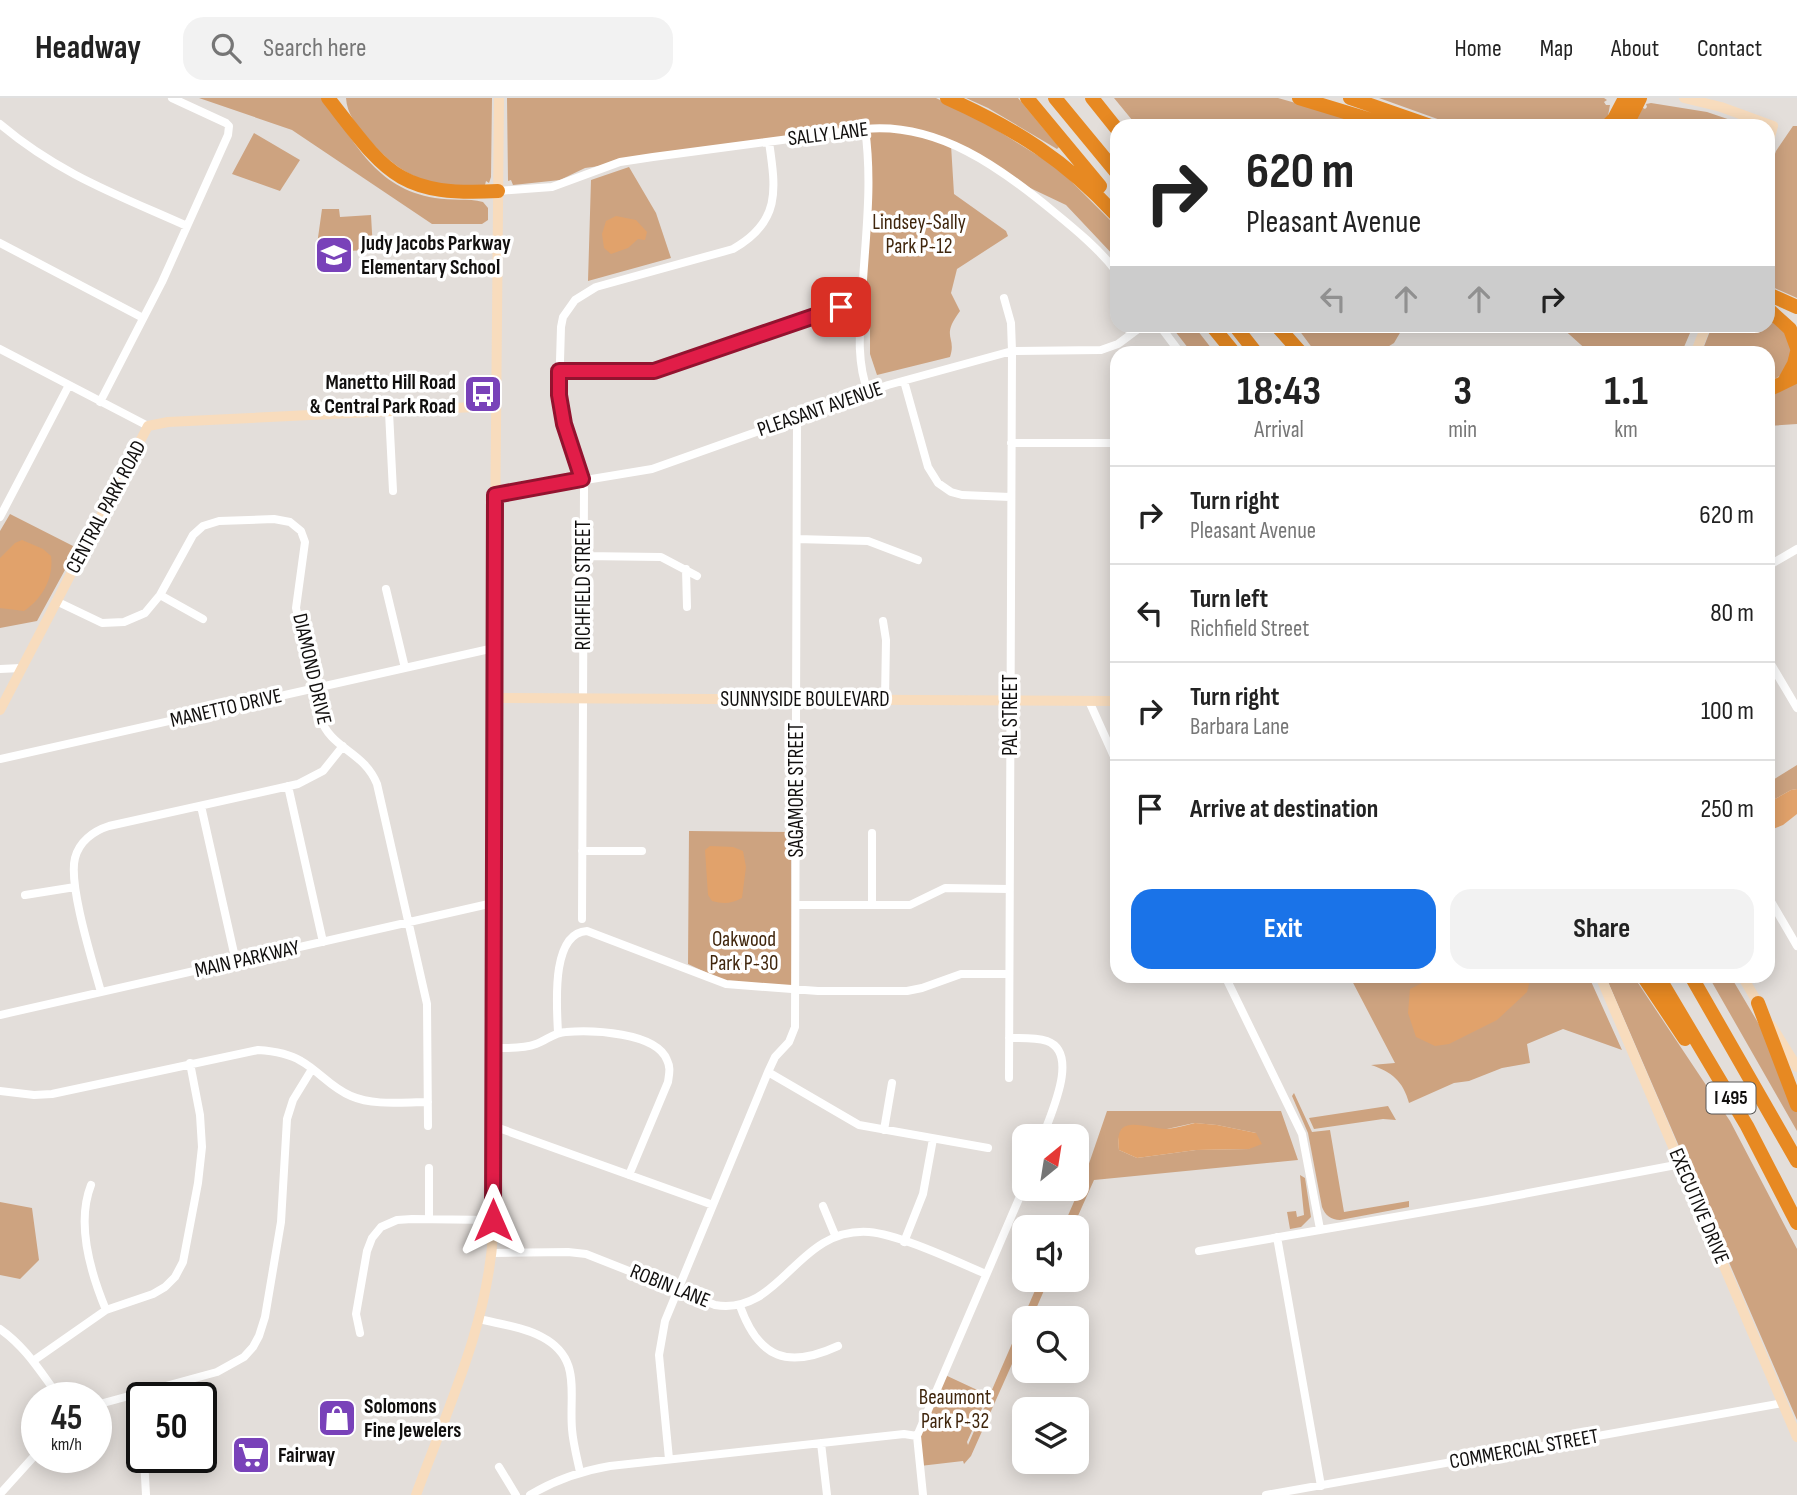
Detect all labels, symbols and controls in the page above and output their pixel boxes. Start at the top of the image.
search box [183,17,673,80]
text: Headway [35,28,141,68]
icon: search [207,29,245,67]
text: Search here [263,33,366,64]
text: Home [1454,34,1502,63]
text: Map [1540,34,1573,63]
text: About [1611,34,1659,63]
text: Contact [1697,34,1762,63]
street label: SALLY LANE [786,117,870,151]
text: 620 m [1246,143,1354,202]
icon: right [1131,147,1222,238]
text: Pleasant Avenue [1246,203,1421,242]
park label: Lindsey-Sally Park P-12 [872,210,966,259]
place label: Judy Jacobs Parkway Elementary School [360,231,511,280]
school or university icon: Judy Jacobs Parkway Elementary School [313,234,355,276]
pin [811,277,871,337]
icon: left [1314,280,1352,318]
icon: ahead [1387,280,1425,318]
icon: ahead [1460,280,1498,318]
icon: right [1533,280,1571,318]
icon: arrive [822,288,860,326]
text: 18:43 [1237,366,1321,417]
text: 3 [1453,366,1472,417]
text: 1.1 [1604,366,1648,417]
place label: Manetto Hill Road & Central Park Road [310,370,456,419]
bus stop icon: Manetto Hill Road & Central Park Road [462,373,504,415]
street label: PLEASANT AVENUE [754,376,886,442]
text: Arrival [1254,416,1304,444]
text: min [1448,416,1477,444]
text: km [1614,416,1638,444]
street label: CENTRAL PARK ROAD [61,436,151,578]
text: Turn right [1190,486,1279,517]
icon: right [1131,496,1169,534]
text: 620 m [1699,500,1754,531]
text: Pleasant Avenue [1190,517,1316,545]
street label: RICHFIELD STREET [571,519,596,650]
text: Turn left [1190,584,1268,615]
icon: left [1131,594,1169,632]
text: 80 m [1710,598,1754,629]
street label: DIAMOND DRIVE [287,611,337,727]
text: Richfield Street [1190,615,1309,643]
street label: PAL STREET [998,674,1023,756]
text: Turn right [1190,682,1279,713]
street label: MANETTO DRIVE [168,683,284,733]
street label: SUNNYSIDE BOULEVARD [720,687,890,712]
icon: right [1131,692,1169,730]
text: 100 m [1701,696,1754,727]
text: Barbara Lane [1190,713,1289,741]
street label: SAGAMORE STREET [784,722,809,857]
icon: arrive [1131,790,1169,828]
text: Arrive at destination [1190,794,1378,825]
text: 250 m [1700,794,1754,825]
button: Exit [1131,889,1436,969]
button: Share [1450,889,1754,969]
park label: Oakwood Park P-30 [710,927,778,976]
street label: MAIN PARKWAY [192,935,302,983]
road number: I 495 [1706,1082,1756,1114]
north arrow [1012,1124,1088,1200]
map controls [1012,1124,1089,1474]
street label: EXECUTIVE DRIVE [1663,1144,1735,1268]
position arrow [456,1183,530,1257]
button: sound [1012,1215,1089,1292]
street label: ROBIN LANE [626,1259,714,1313]
button: search [1012,1306,1089,1383]
speed limit sign: 50 [126,1382,217,1473]
park label: Beaumont Park P-32 [919,1385,991,1434]
place label: Solomons Fine Jewelers [364,1394,461,1443]
text: 45 [51,1397,82,1440]
shop icon: Solomons Fine Jewelers [316,1397,358,1439]
button: layers [1012,1397,1089,1474]
street label: COMMERCIAL STREET [1447,1423,1601,1474]
text: km/h [51,1434,82,1455]
supermarket icon: Fairway [230,1434,272,1476]
place label: Fairway [278,1443,336,1468]

